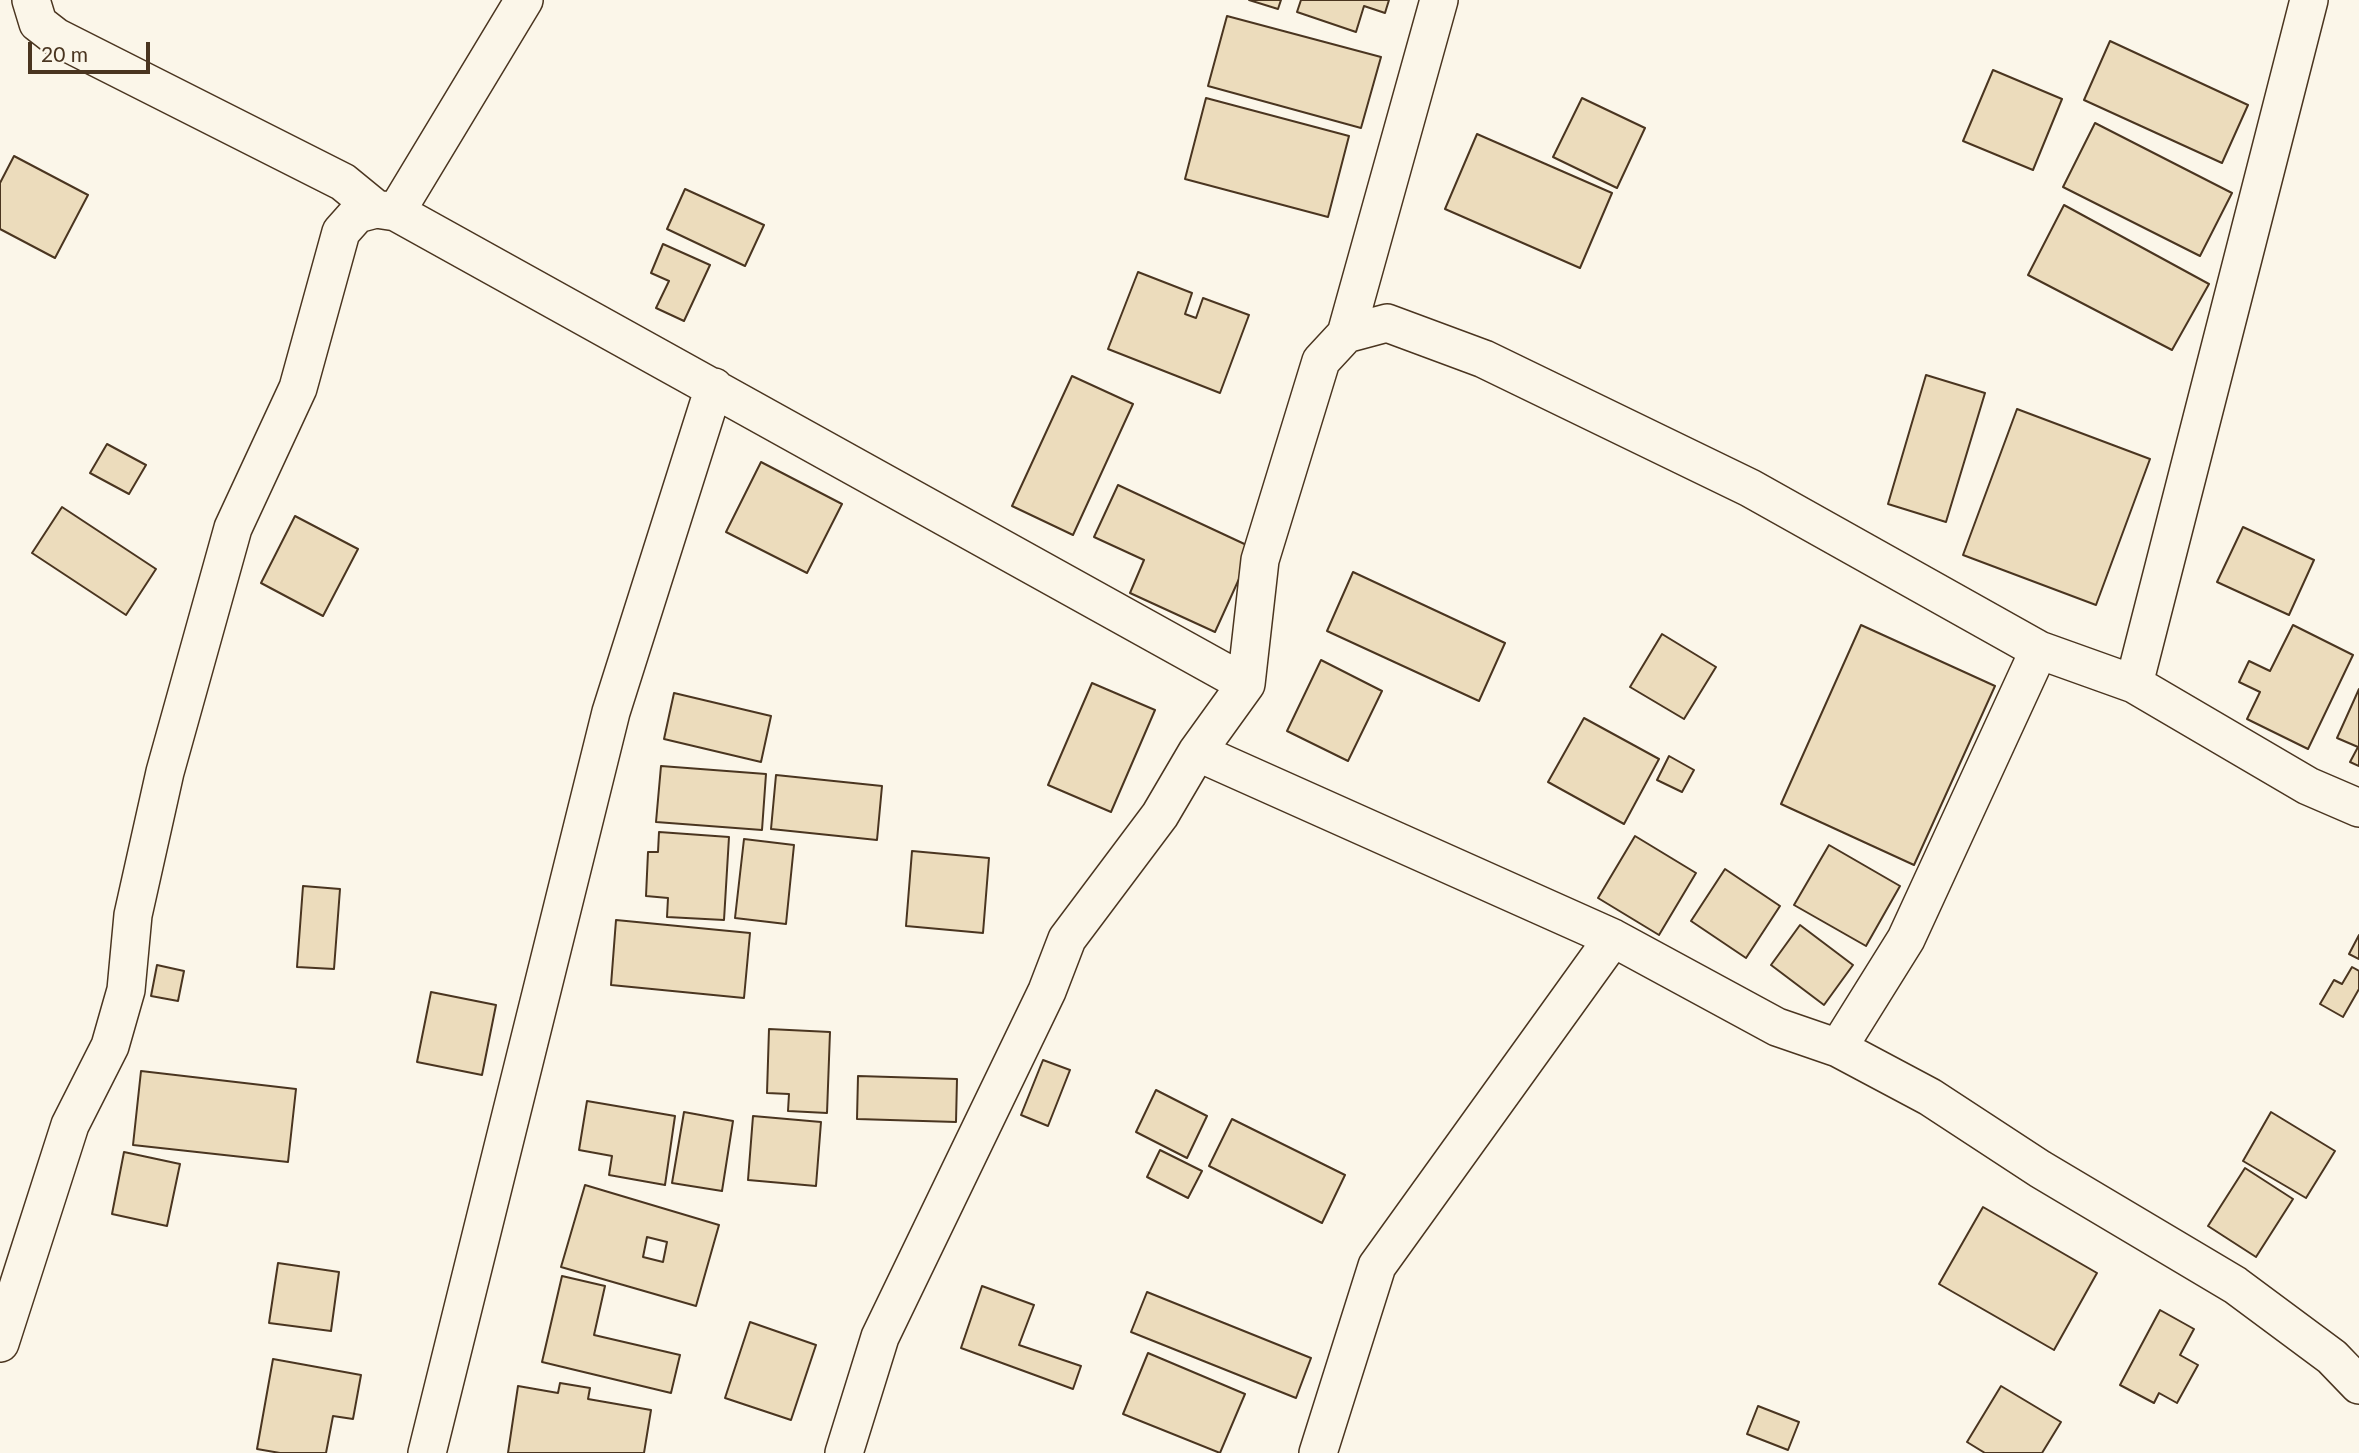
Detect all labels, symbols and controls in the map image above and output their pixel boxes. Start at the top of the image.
scale bar [32,28,154,72]
text: 20 m [41,41,88,66]

